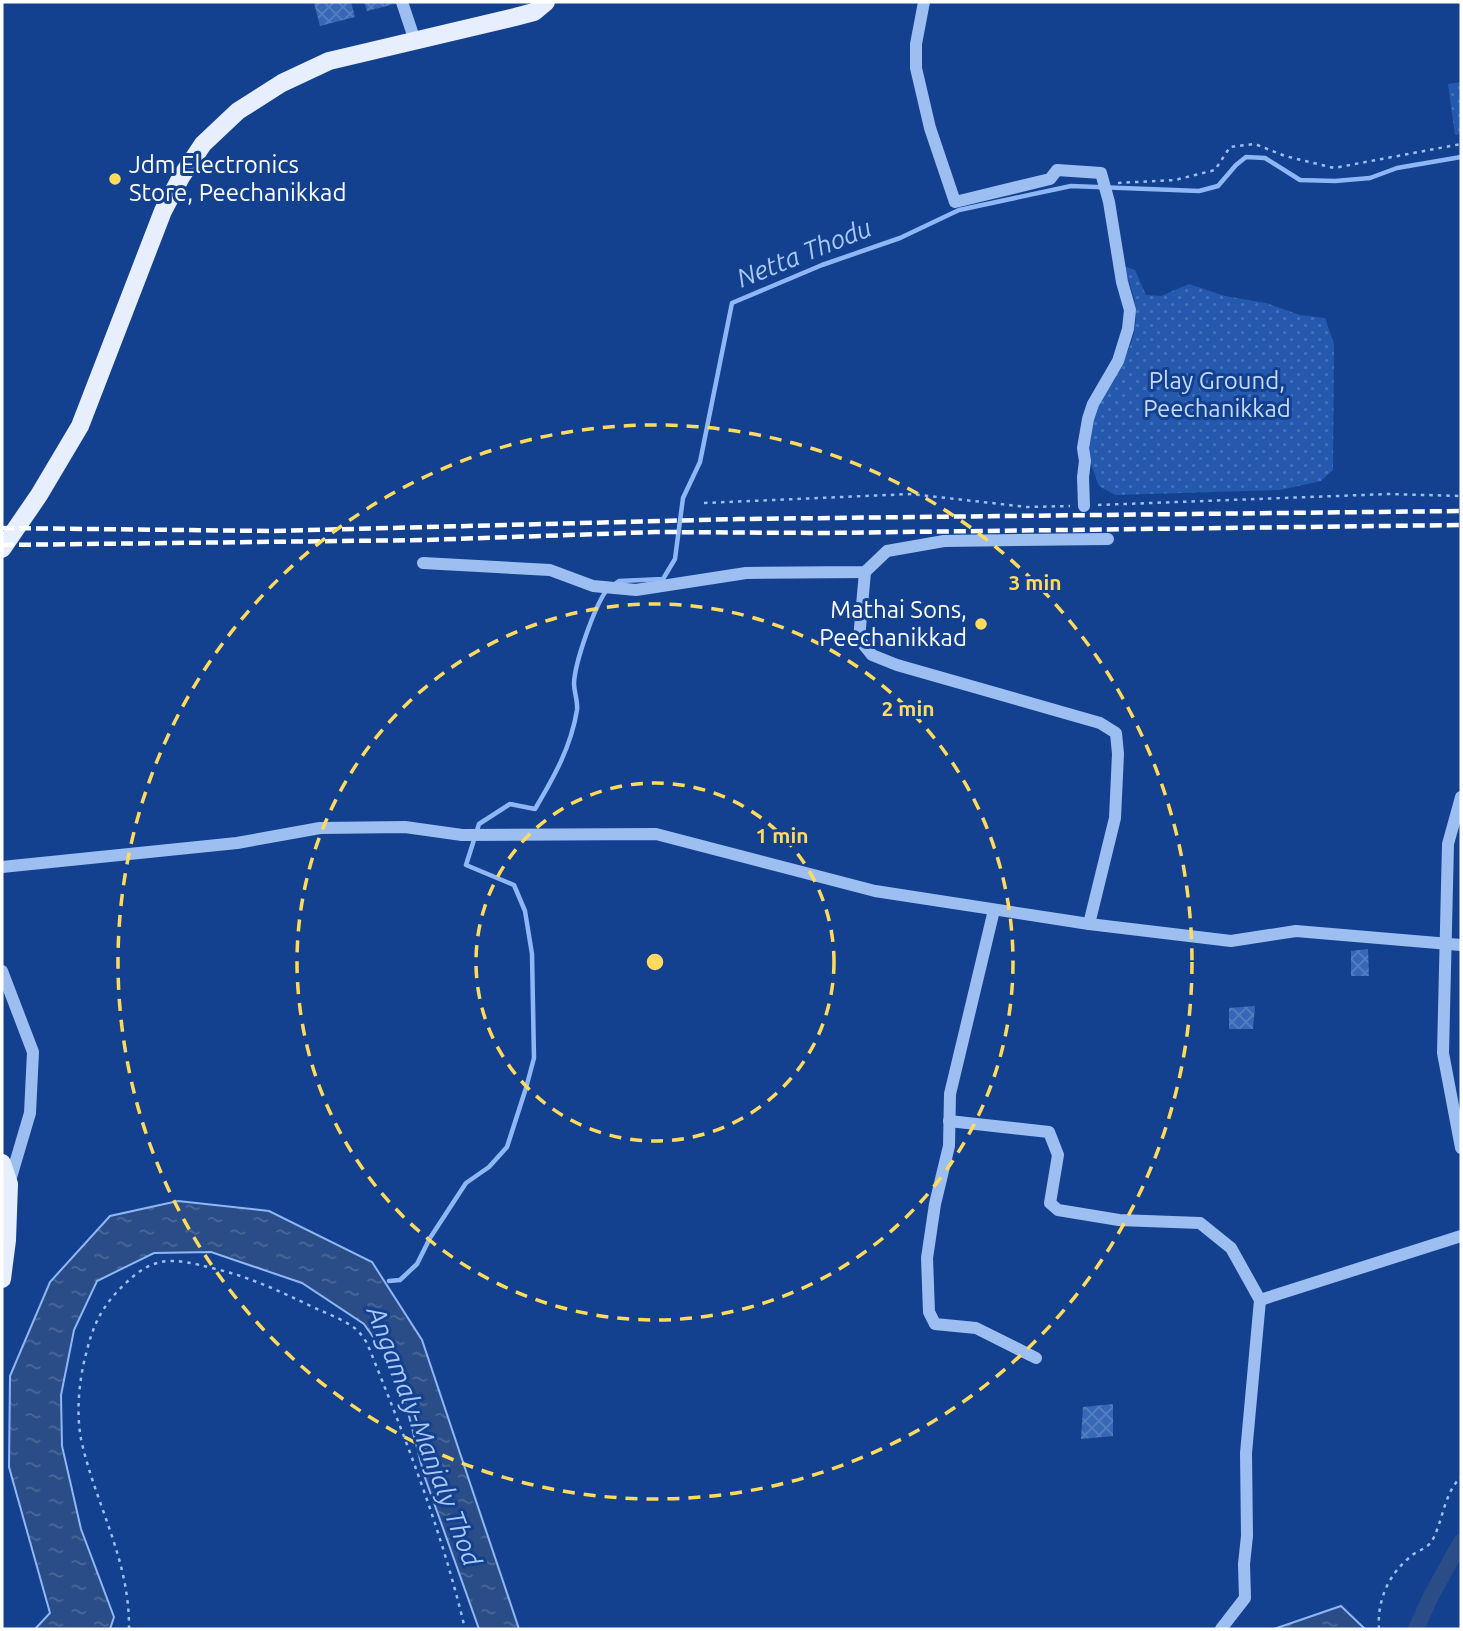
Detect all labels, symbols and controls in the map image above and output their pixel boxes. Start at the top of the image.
place label: Jdm Electronics Store, Peechanikkad [129,151,346,206]
marker: Jdm Electronics Store, Peechanikkad [107,171,123,187]
water label: Netta Thodu [732,212,875,293]
park label: Play Ground, Peechanikkad [1143,367,1291,422]
text: 3 min [1008,570,1062,594]
place label: Mathai Sons, Peechanikkad [819,596,967,651]
marker: Mathai Sons, Peechanikkad [973,616,989,632]
text: 2 min [881,696,935,720]
text: 1 min [755,823,809,847]
centre of rings [643,950,667,974]
water label: Angamaly-Manjaly Thod [361,1300,488,1571]

